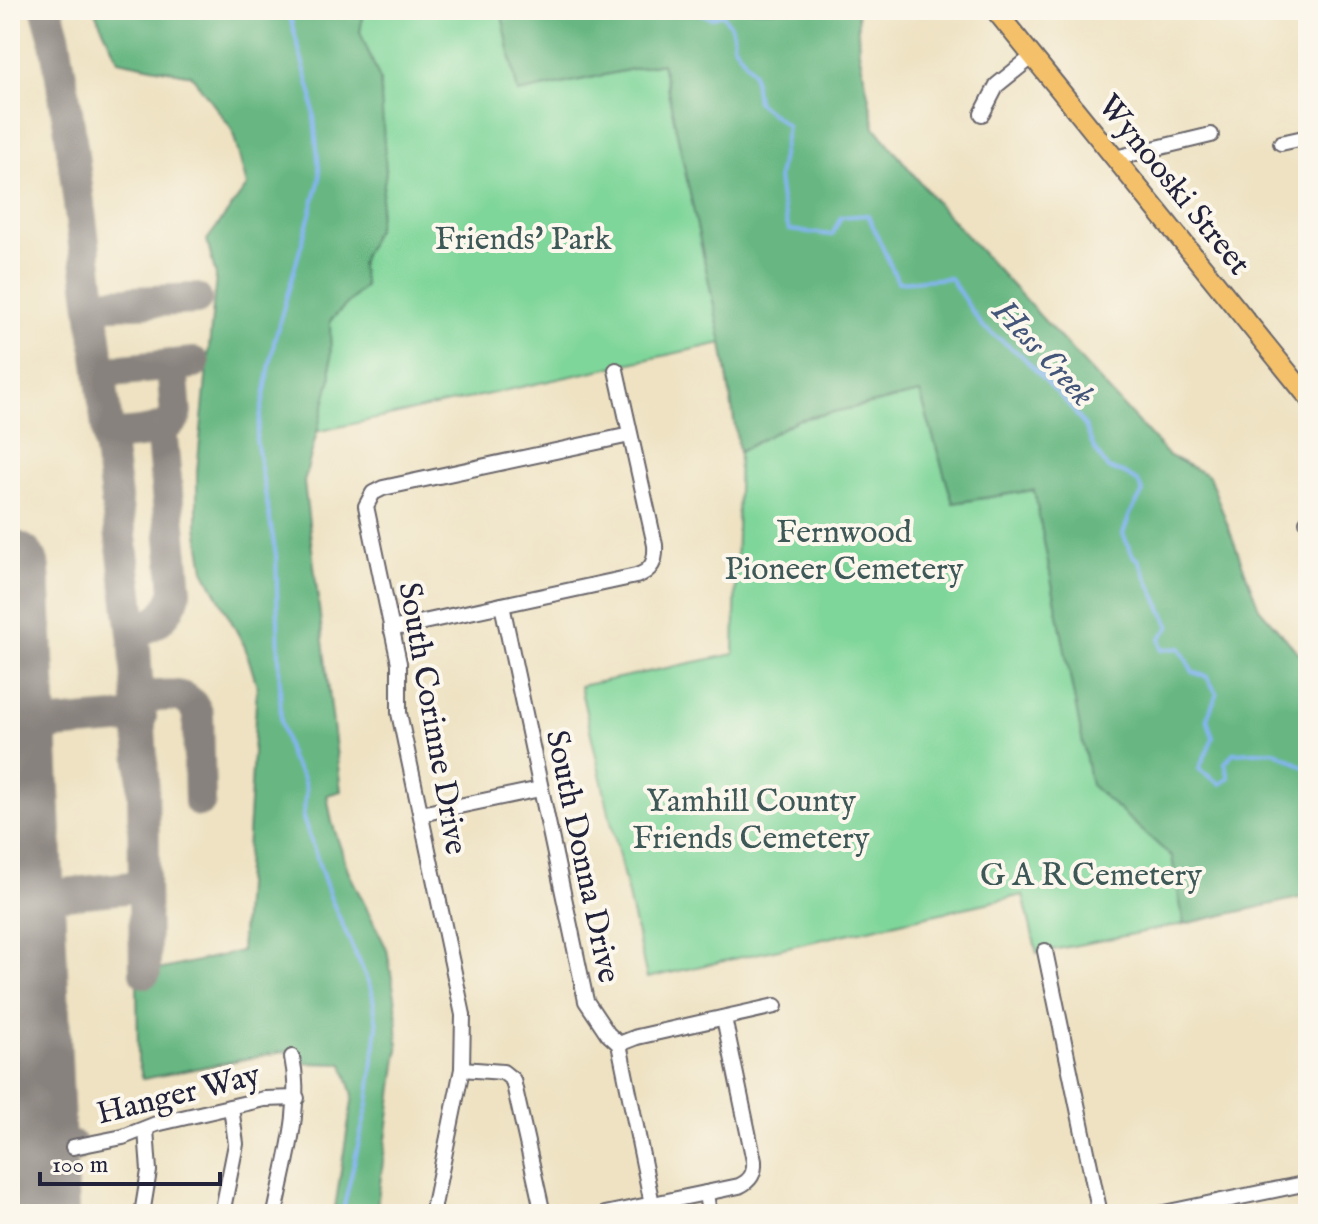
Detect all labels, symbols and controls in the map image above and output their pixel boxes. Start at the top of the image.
street label: Wynooski Street [1088,87,1258,284]
park label: Friends' Park [435,220,612,261]
water label: Hess Creek [982,290,1104,417]
park label: Fernwood Pioneer Cemetery [724,513,964,591]
street label: South Corinne Drive [387,579,476,858]
street label: South Donna Drive [535,726,628,987]
park label: Yamhill County Friends Cemetery [632,782,870,860]
park label: G A R Cemetery [980,856,1202,897]
street label: Hanger Way [93,1055,265,1136]
scale bar [40,1136,220,1186]
text: 100 m [52,1150,108,1181]

